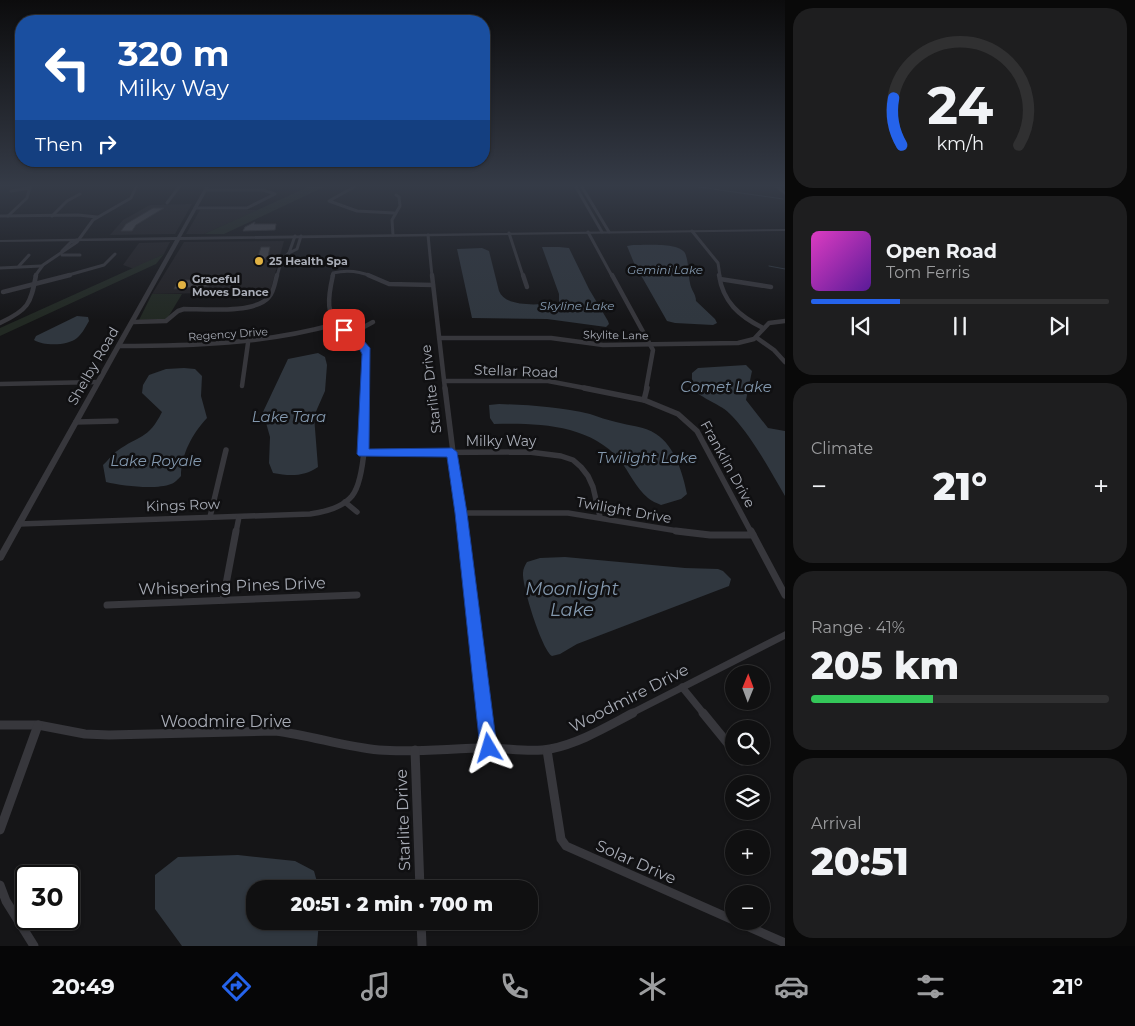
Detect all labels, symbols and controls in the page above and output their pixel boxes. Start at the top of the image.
text: 320 m [118,32,230,75]
icon: left [35,35,100,100]
text: 24 [927,74,993,137]
text: Milky Way [118,75,229,102]
icon: right [93,130,121,158]
text: Then [35,133,83,156]
text: km/h [936,133,984,154]
text: Open Road [886,240,997,263]
place label: 25 Health Spa [269,254,348,268]
marker: 25 Health Spa [253,255,265,267]
water label: Gemini Lake [627,262,703,277]
text: Tom Ferris [886,263,970,282]
place label: Graceful Moves Dance [192,272,269,299]
marker: Graceful Moves Dance [176,279,188,291]
water label: Skyline Lake [540,298,614,313]
pin [323,309,365,351]
icon: previous [847,312,875,340]
icon: pause [946,312,974,340]
icon: next [1045,312,1073,340]
icon: arrive [330,316,358,344]
street label: Shelby Road [63,324,123,408]
street label: Regency Drive [188,324,269,344]
street label: Skylite Lane [583,327,649,343]
street label: Starlite Drive [417,344,445,434]
street label: Stellar Road [474,361,558,381]
water label: Comet Lake [680,377,772,396]
water label: Lake Tara [252,407,326,426]
street label: Franklin Drive [697,417,759,511]
street label: Milky Way [466,432,537,450]
text: Climate [811,439,873,458]
water label: Twilight Lake [597,448,697,467]
water label: Lake Royale [110,451,202,470]
text: 21° [933,463,987,510]
text: − [811,469,827,503]
text: + [1093,469,1109,503]
street label: Twilight Drive [575,493,673,527]
street label: Kings Row [146,495,221,515]
street label: Whispering Pines Drive [138,573,326,599]
water label: Moonlight Lake [525,578,619,621]
text: Range · 41% [811,618,905,637]
text: 205 km [811,642,959,689]
street label: Woodmire Drive [566,660,692,736]
north arrow [725,665,770,710]
map controls [725,665,770,930]
street label: Woodmire Drive [160,712,292,731]
button: search [725,720,770,765]
position arrow [462,721,514,773]
street label: Starlite Drive [392,769,414,871]
button: layers [725,775,770,820]
text: Arrival [811,814,861,833]
button: + [725,830,770,875]
street label: Solar Drive [593,836,679,888]
text: 20:51 [811,838,909,885]
speed limit sign: 30 [15,865,80,930]
button: − [725,885,770,930]
text: 20:51 · 2 min · 700 m [291,893,493,916]
icon: directions [219,969,254,1004]
icon: music [358,969,393,1004]
icon: phone [497,969,532,1004]
icon: climate [635,969,670,1004]
icon: car [774,969,809,1004]
icon: filters [913,969,948,1004]
text: 20:49 [52,973,115,1000]
text: 21° [1052,973,1083,1000]

